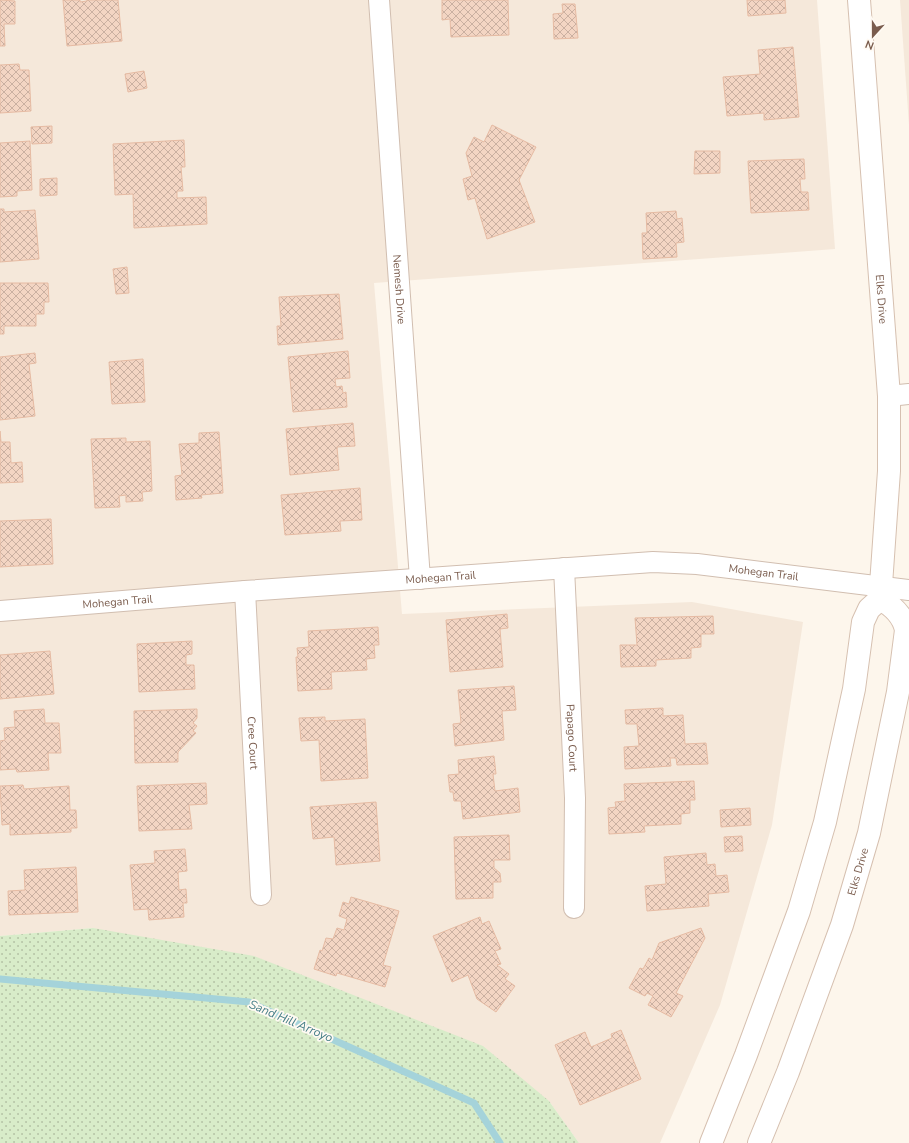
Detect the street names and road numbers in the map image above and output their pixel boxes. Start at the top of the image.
street label: Nemesh Drive [389,254,409,325]
street label: Elks Drive [872,274,891,324]
street label: Mohegan Trail [728,561,800,584]
street label: Mohegan Trail [405,568,477,588]
street label: Mohegan Trail [82,591,154,612]
street label: Papago Court [563,704,581,772]
street label: Cree Court [244,716,261,770]
street label: Elks Drive [844,846,872,897]

